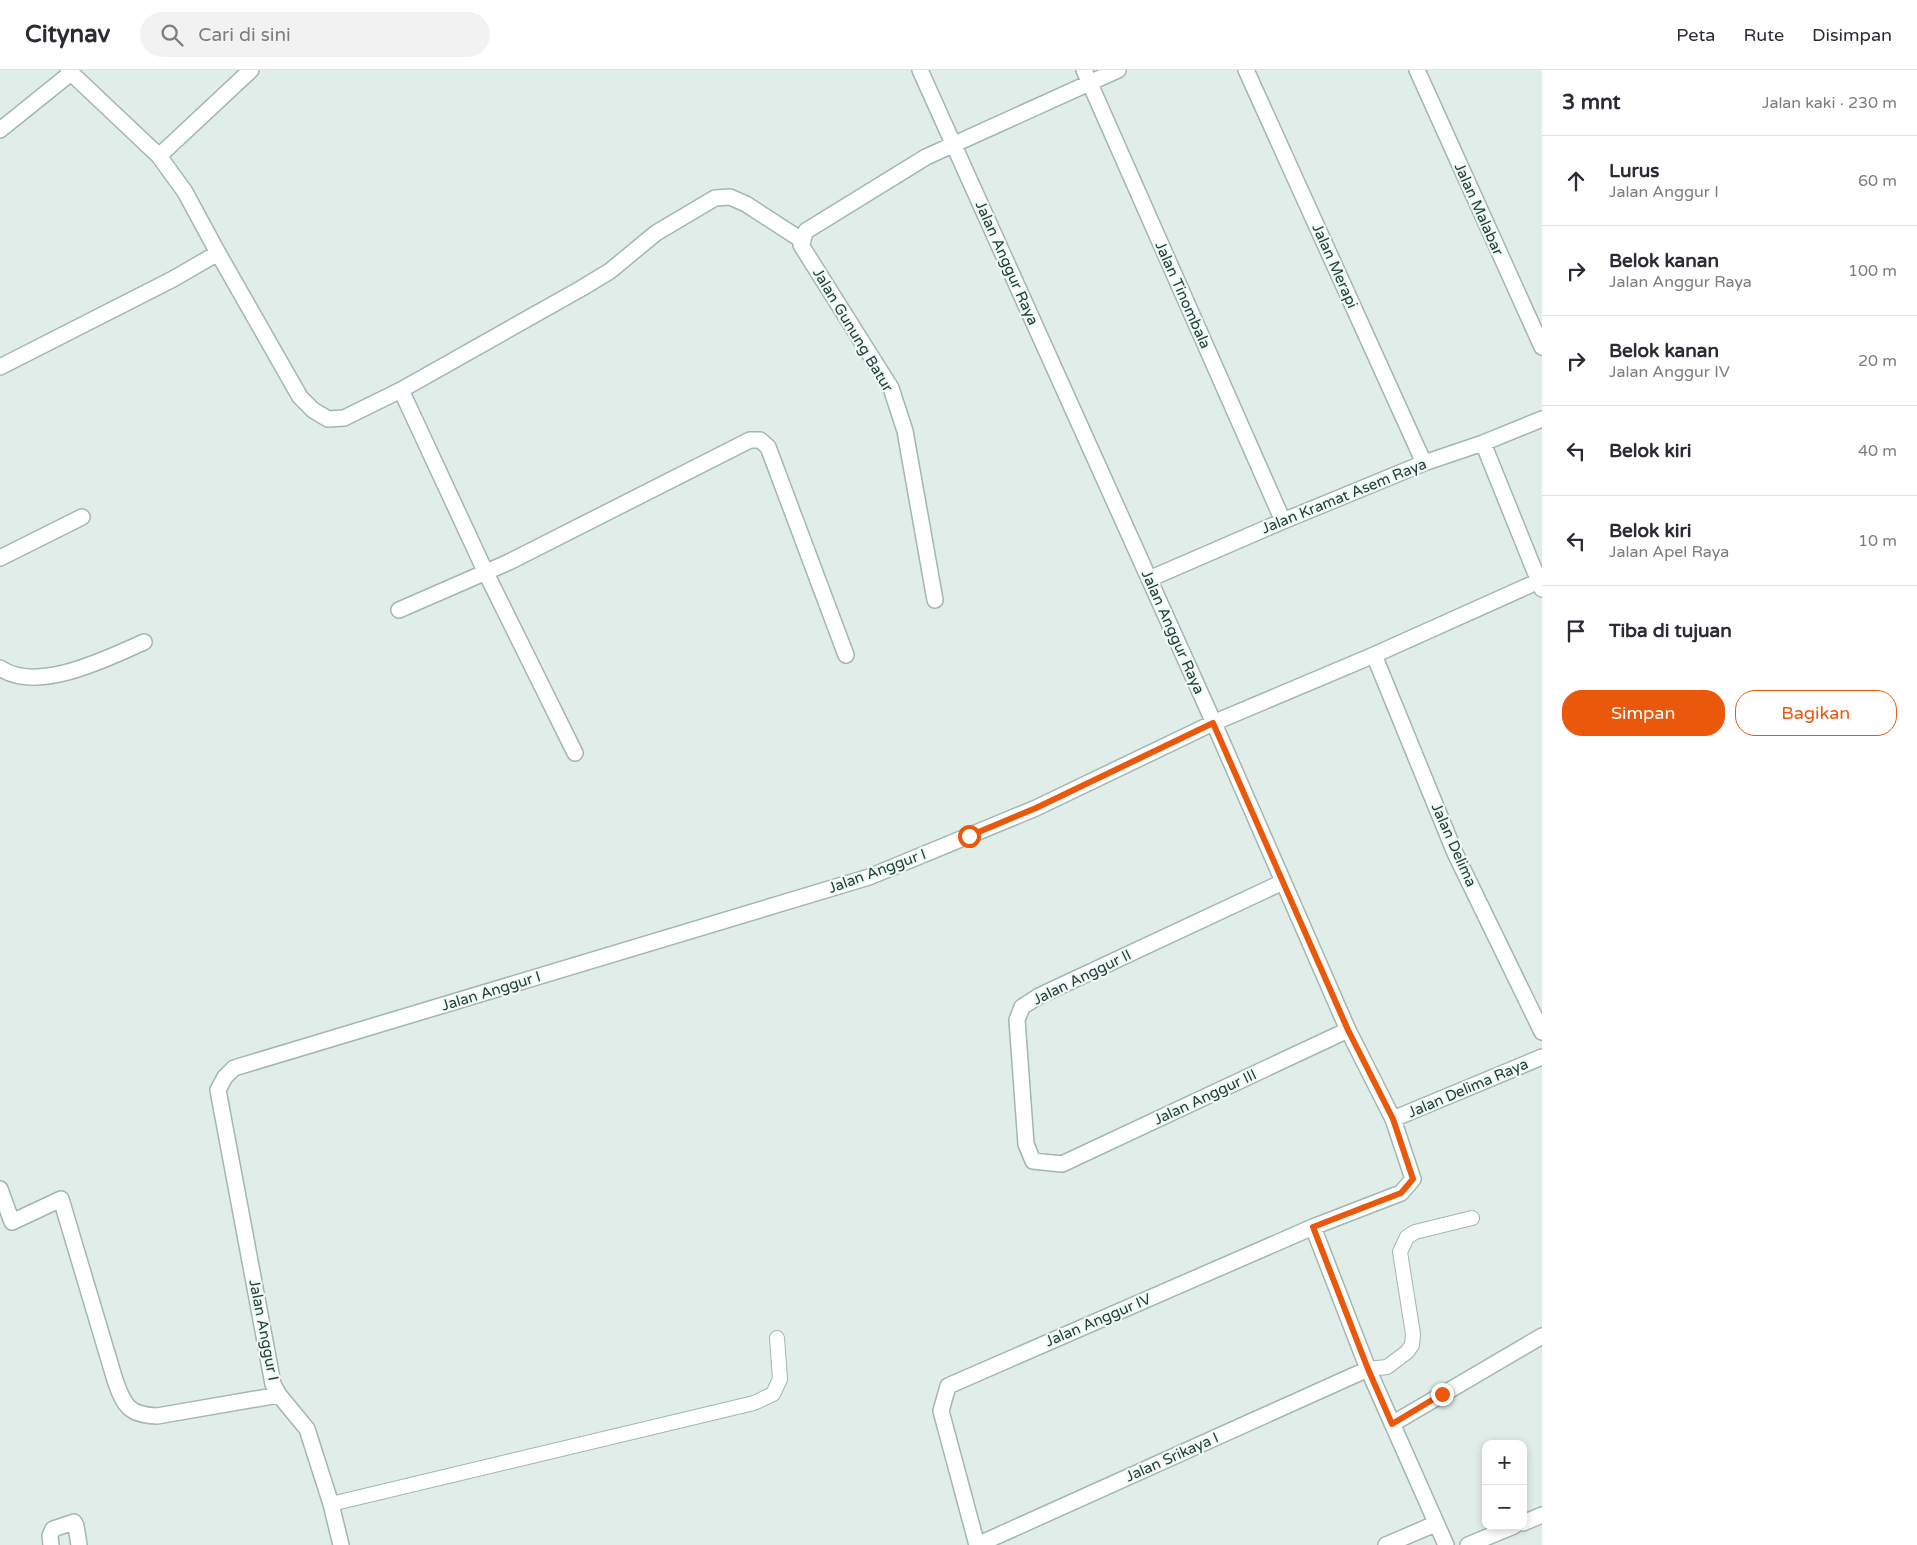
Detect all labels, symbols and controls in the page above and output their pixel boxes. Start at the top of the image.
search box [140,12,490,57]
text: Citynav [25,20,110,49]
icon: search [158,21,186,49]
text: Cari di sini [198,24,291,46]
text: Peta [1676,24,1715,46]
text: Rute [1743,24,1784,46]
text: Disimpan [1812,24,1892,46]
text: 3 mnt [1562,90,1621,115]
text: Jalan kaki · 230 m [1762,93,1897,113]
street label: Jalan Malabar [1451,160,1508,258]
text: Lurus [1609,160,1659,182]
icon: ahead [1562,167,1590,195]
text: 60 m [1858,171,1897,191]
text: Jalan Anggur I [1609,182,1719,202]
street label: Jalan Anggur Raya [972,198,1042,328]
street label: Jalan Merapi [1308,221,1362,311]
street label: Jalan Tinombala [1151,239,1215,351]
text: Belok kanan [1609,250,1719,272]
icon: right [1562,257,1590,285]
text: 100 m [1848,261,1897,281]
street label: Jalan Gunung Batur [809,265,897,395]
text: Jalan Anggur Raya [1609,272,1752,292]
text: Belok kanan [1609,340,1719,362]
icon: right [1562,347,1590,375]
text: 20 m [1858,351,1897,371]
text: Jalan Anggur IV [1609,362,1730,382]
icon: left [1562,437,1590,465]
text: Belok kiri [1609,440,1692,462]
text: 40 m [1858,441,1897,461]
street label: Jalan Kramat Asem Raya [1259,455,1429,537]
text: Belok kiri [1609,520,1692,542]
icon: left [1562,527,1590,555]
text: 10 m [1858,531,1897,551]
text: Jalan Apel Raya [1609,542,1729,562]
street label: Jalan Anggur Raya [1138,567,1208,697]
icon: arrive [1562,617,1590,645]
text: Tiba di tujuan [1609,620,1732,642]
button: Simpan [1562,690,1725,736]
button: Bagikan [1735,690,1897,736]
street label: Jalan Delima [1428,800,1480,890]
route start [958,825,981,848]
street label: Jalan Anggur I [826,845,928,897]
street label: Jalan Anggur II [1030,945,1134,1009]
street label: Jalan Anggur I [439,967,543,1015]
street label: Jalan Delima Raya [1405,1055,1531,1121]
street label: Jalan Anggur III [1151,1065,1259,1129]
street label: Jalan Anggur I [245,1278,283,1382]
street label: Jalan Anggur IV [1042,1289,1154,1350]
route end [1431,1383,1454,1406]
street label: Jalan Srikaya I [1123,1428,1221,1486]
map controls [1482,1440,1527,1530]
button: + [1482,1440,1527,1485]
button: − [1482,1485,1527,1530]

